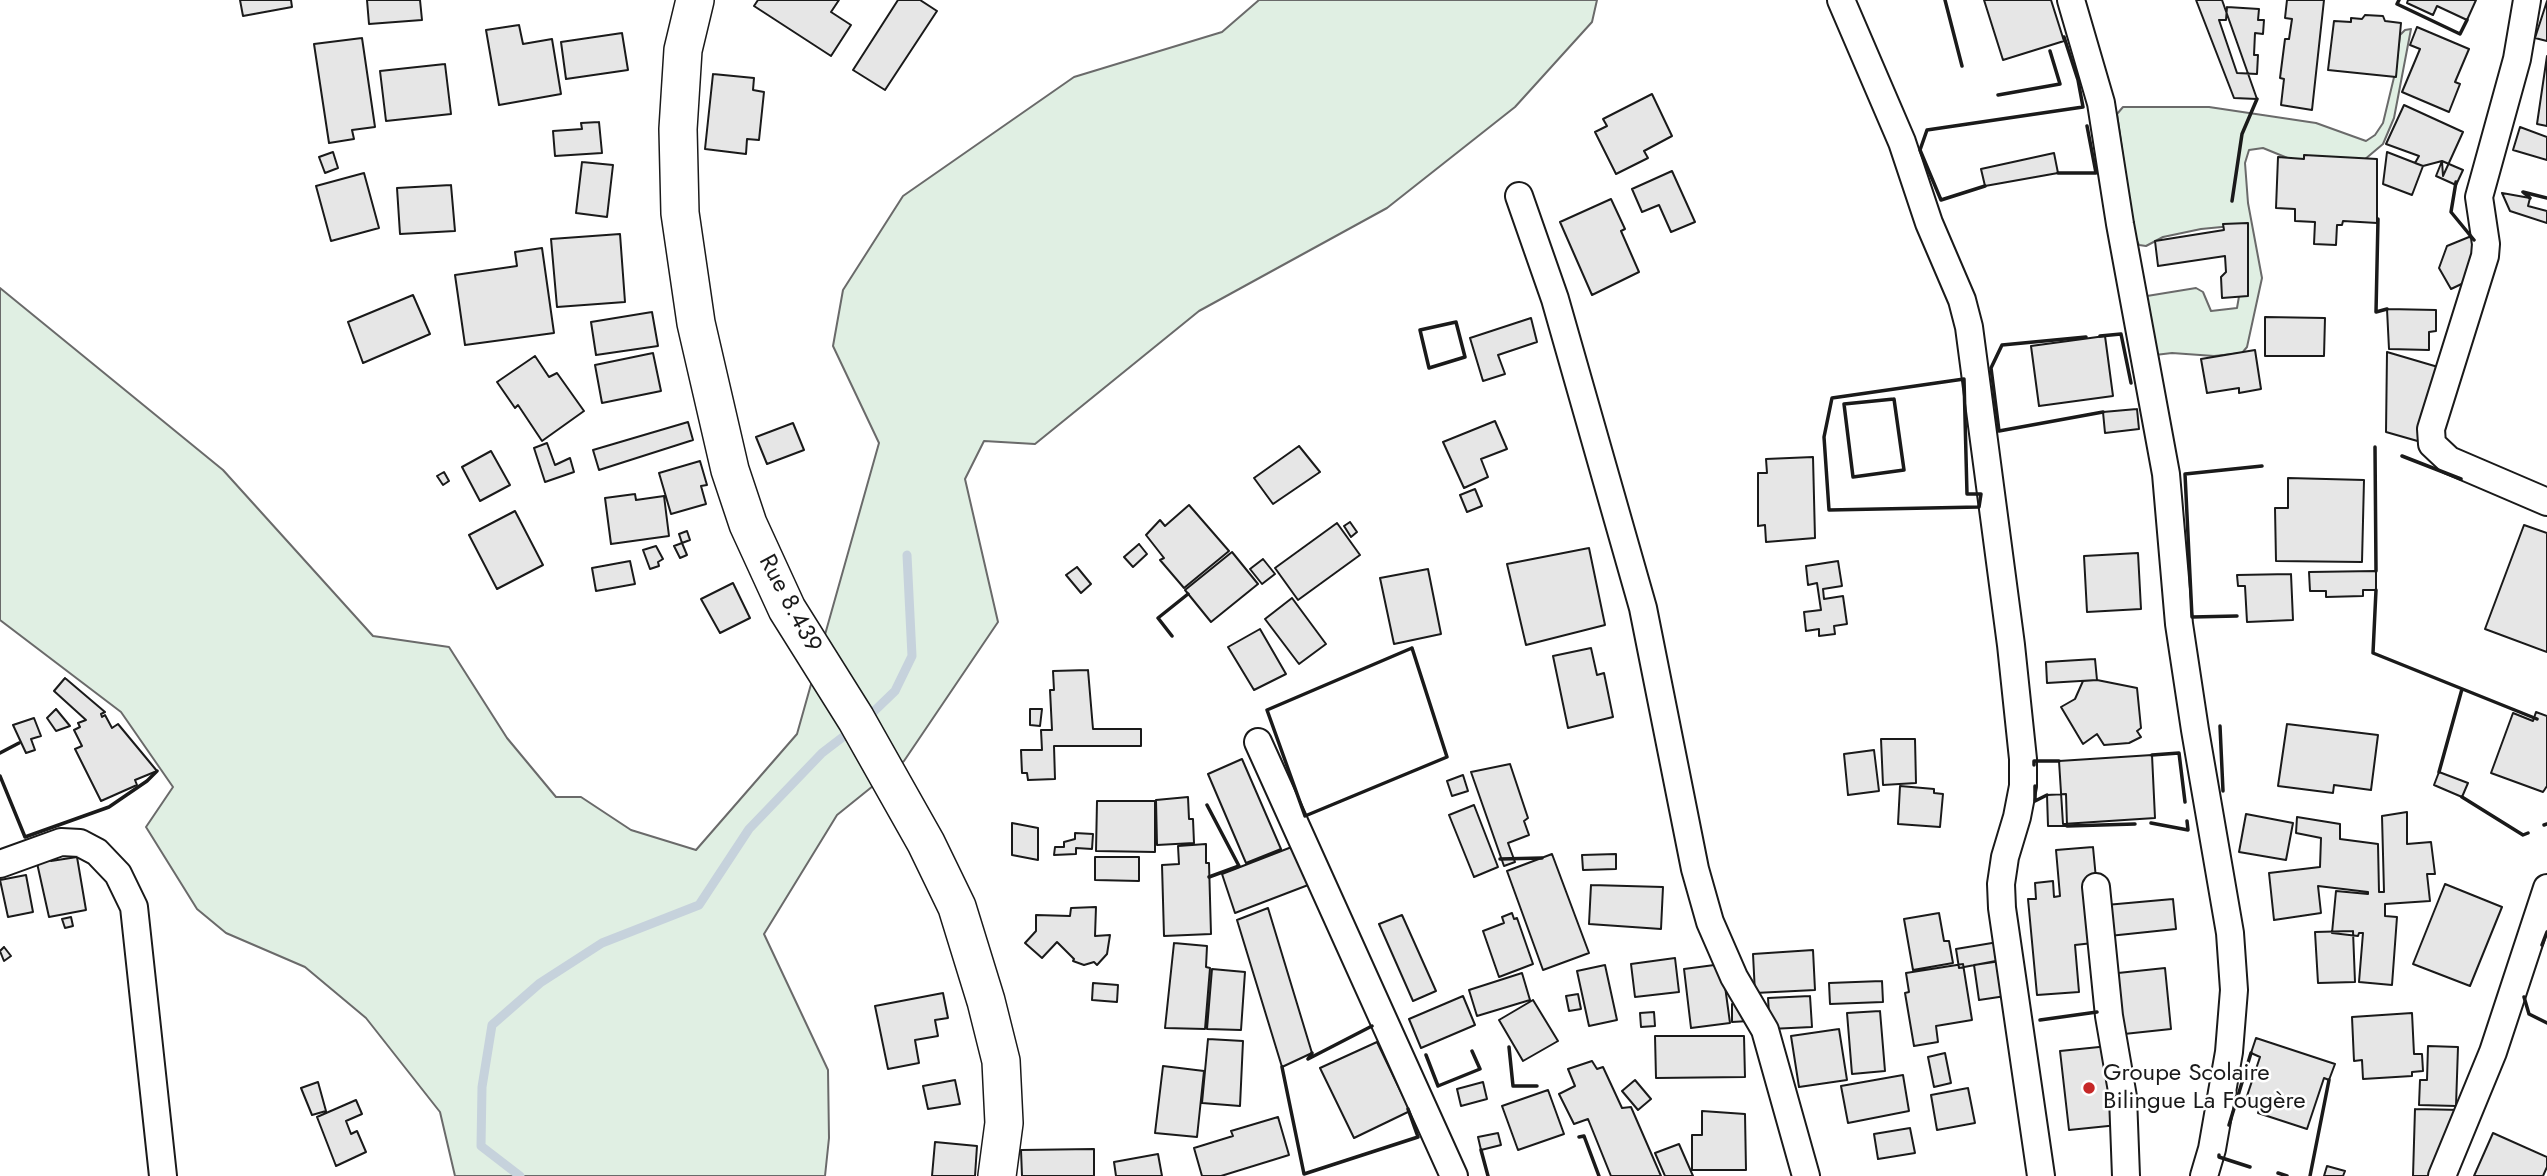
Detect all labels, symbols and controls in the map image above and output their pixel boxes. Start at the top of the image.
street label: Rue 8.439 [751,550,827,658]
place label: Groupe Scolaire Bilingue La Fougère [2103,1060,2306,1116]
marker: Groupe Scolaire Bilingue La Fougère [2081,1080,2097,1096]

